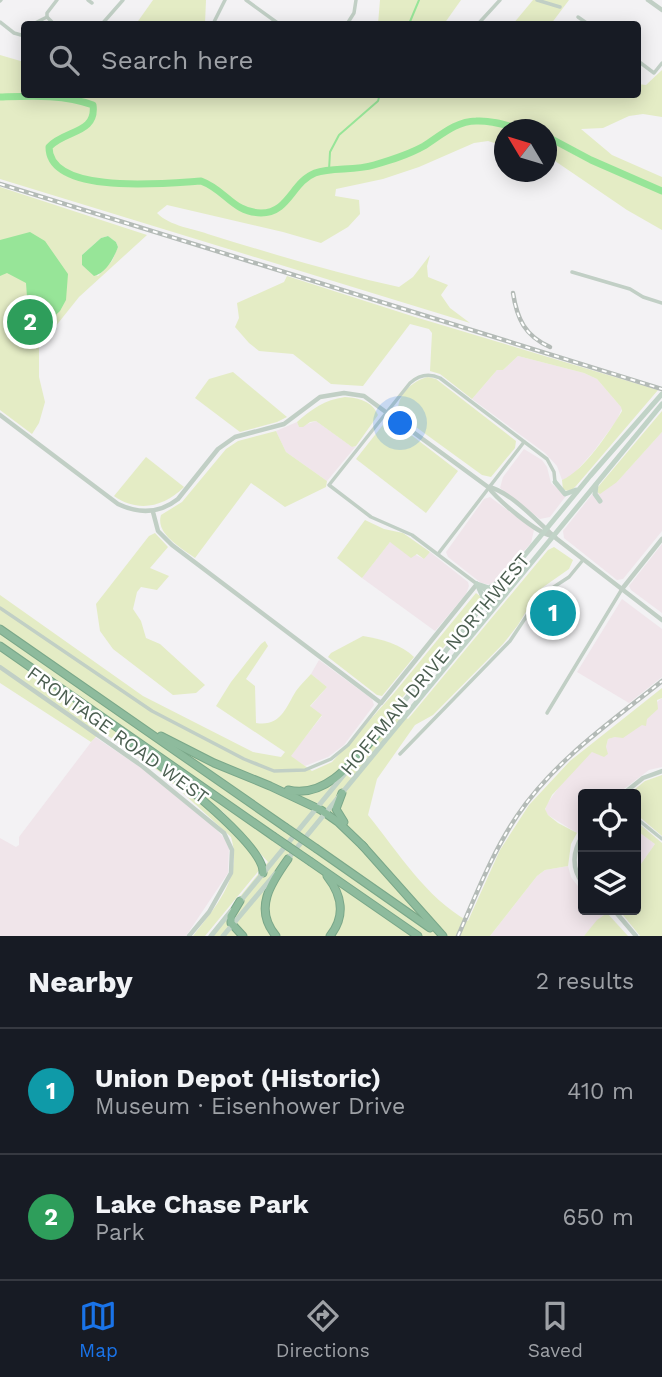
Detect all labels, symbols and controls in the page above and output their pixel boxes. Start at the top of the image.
search box [21,21,641,98]
icon: search [45,41,83,79]
text: Search here [101,45,253,75]
north arrow [494,119,557,182]
pin: 2 [7,296,53,348]
your location [383,406,417,440]
street label: HOFFMAN DRIVE NORTHWEST [335,548,535,780]
pin: 1 [530,587,576,639]
street label: FRONTAGE ROAD WEST [23,661,213,809]
map controls [578,789,641,915]
button: locate [578,789,641,852]
button: layers [578,852,641,915]
text: Nearby [28,964,133,999]
text: 2 results [536,968,634,995]
text: Union Depot (Historic) [95,1063,381,1093]
text: 1 [46,1078,56,1105]
text: 410 m [567,1078,634,1105]
text: Museum · Eisenhower Drive [95,1093,405,1120]
text: Lake Chase Park [95,1189,309,1219]
text: 2 [44,1204,58,1231]
text: 650 m [563,1204,634,1231]
text: Park [95,1219,144,1246]
tab: Map [79,1297,118,1362]
tab: Directions [276,1297,370,1362]
tab: Saved [528,1297,583,1362]

